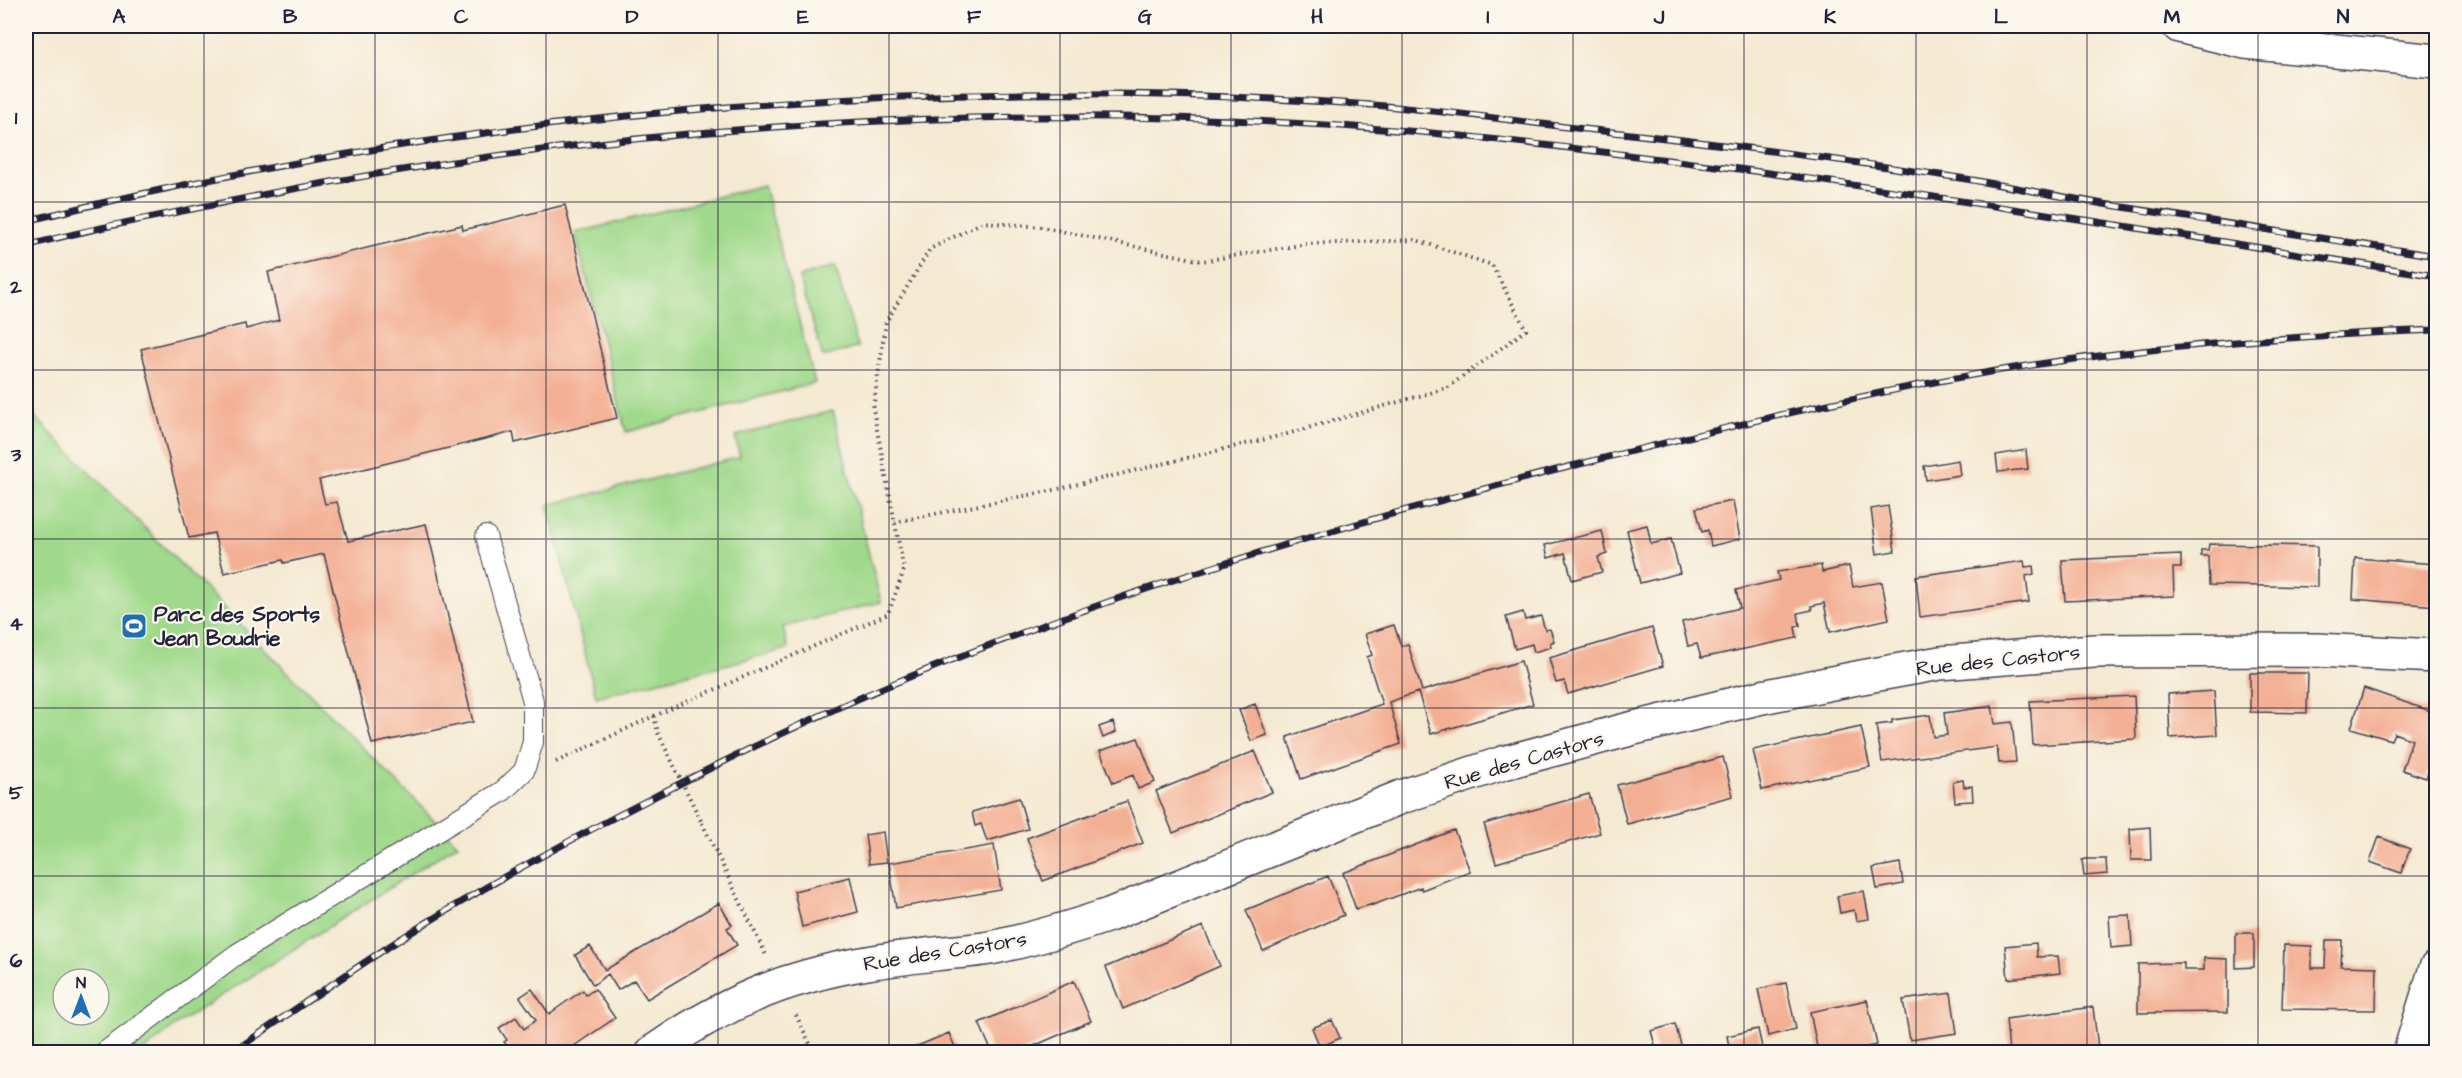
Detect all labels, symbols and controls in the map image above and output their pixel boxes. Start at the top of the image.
text: A [113,3,126,31]
text: B [283,3,298,31]
text: C [454,3,469,31]
text: D [626,3,639,31]
text: E [797,3,809,31]
text: F [967,3,982,31]
text: G [1138,3,1152,31]
text: H [1311,3,1323,31]
text: I [1486,3,1490,31]
text: J [1653,3,1665,31]
text: K [1824,3,1837,31]
text: L [1994,3,2008,31]
text: M [2164,3,2181,31]
text: N [2337,3,2350,31]
text: 1 [15,104,18,132]
text: 2 [9,273,22,301]
text: 3 [10,441,22,469]
place label: Parc des Sports Jean Boudrie [153,600,321,653]
text: 4 [9,610,23,638]
sports icon: Parc des Sports Jean Boudrie [119,611,149,641]
street label: Rue des Castors [1914,637,2082,684]
street label: Rue des Castors [1441,724,1607,797]
text: 5 [9,779,24,807]
street label: Rue des Castors [861,924,1029,979]
text: 6 [10,947,23,975]
north arrow [51,967,111,1027]
text: N [76,972,86,994]

